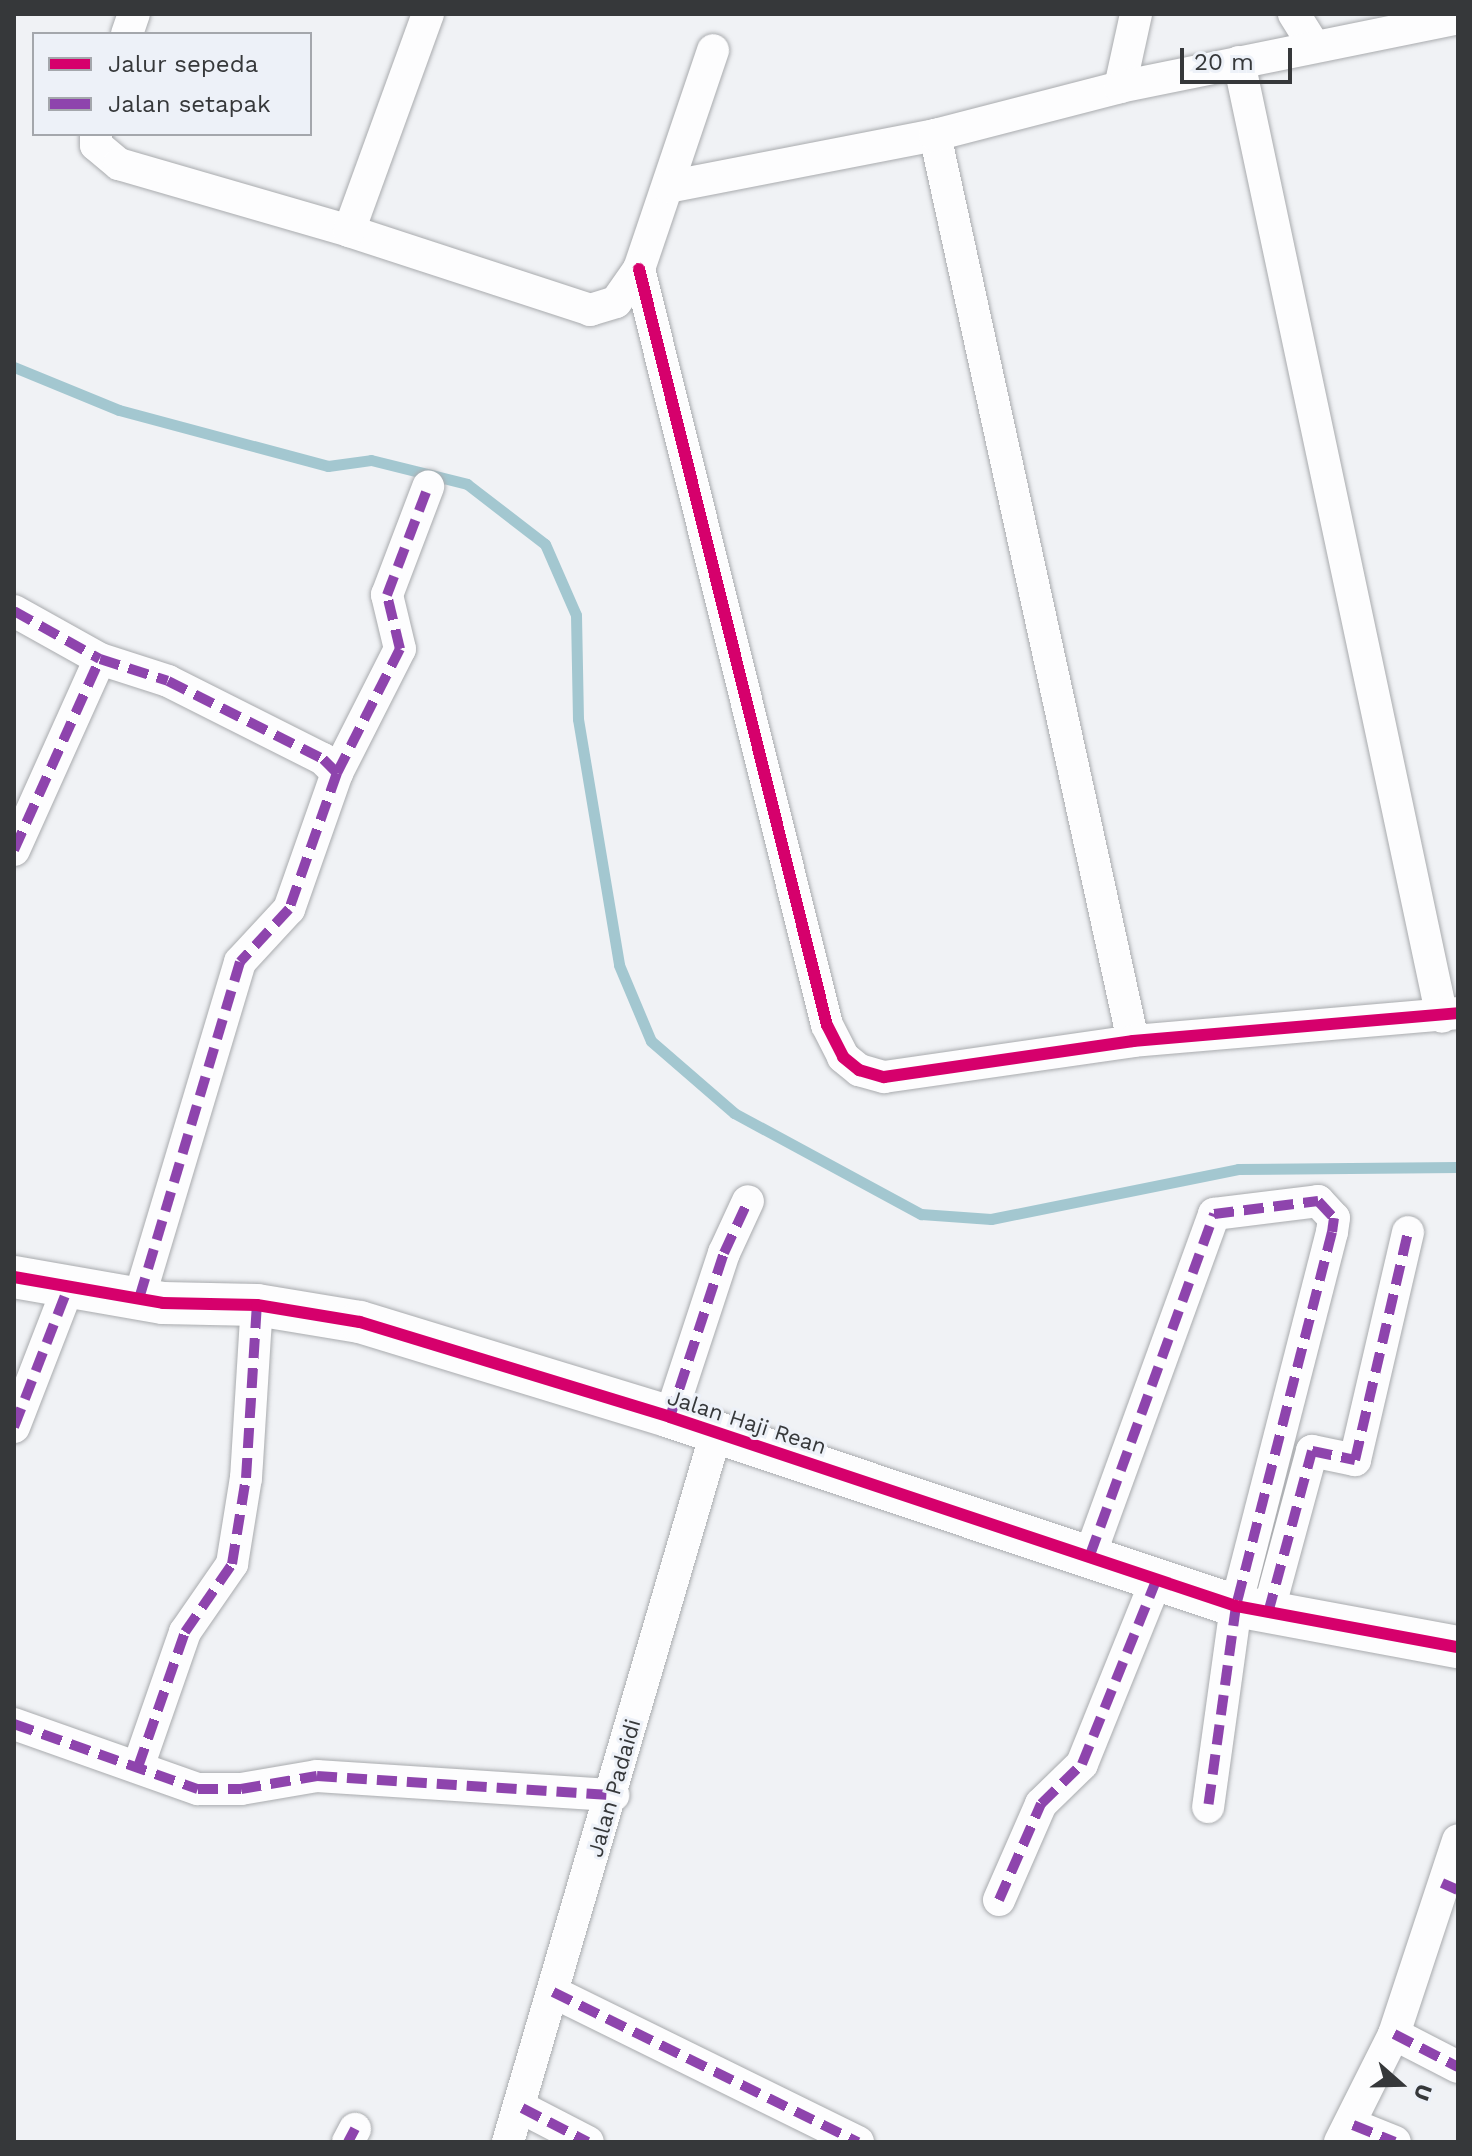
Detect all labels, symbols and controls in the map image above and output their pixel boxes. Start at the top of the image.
legend [32,32,312,136]
scale bar [1184,32,1296,82]
text: 20 m [1194,48,1254,76]
text: Jalur sepeda [108,50,258,78]
text: Jalan setapak [108,90,271,118]
street label: Jalan Haji Rean [664,1384,830,1460]
street label: Jalan Padaidi [582,1716,646,1860]
north arrow [1360,2044,1440,2124]
text: U [1409,2081,1437,2104]

